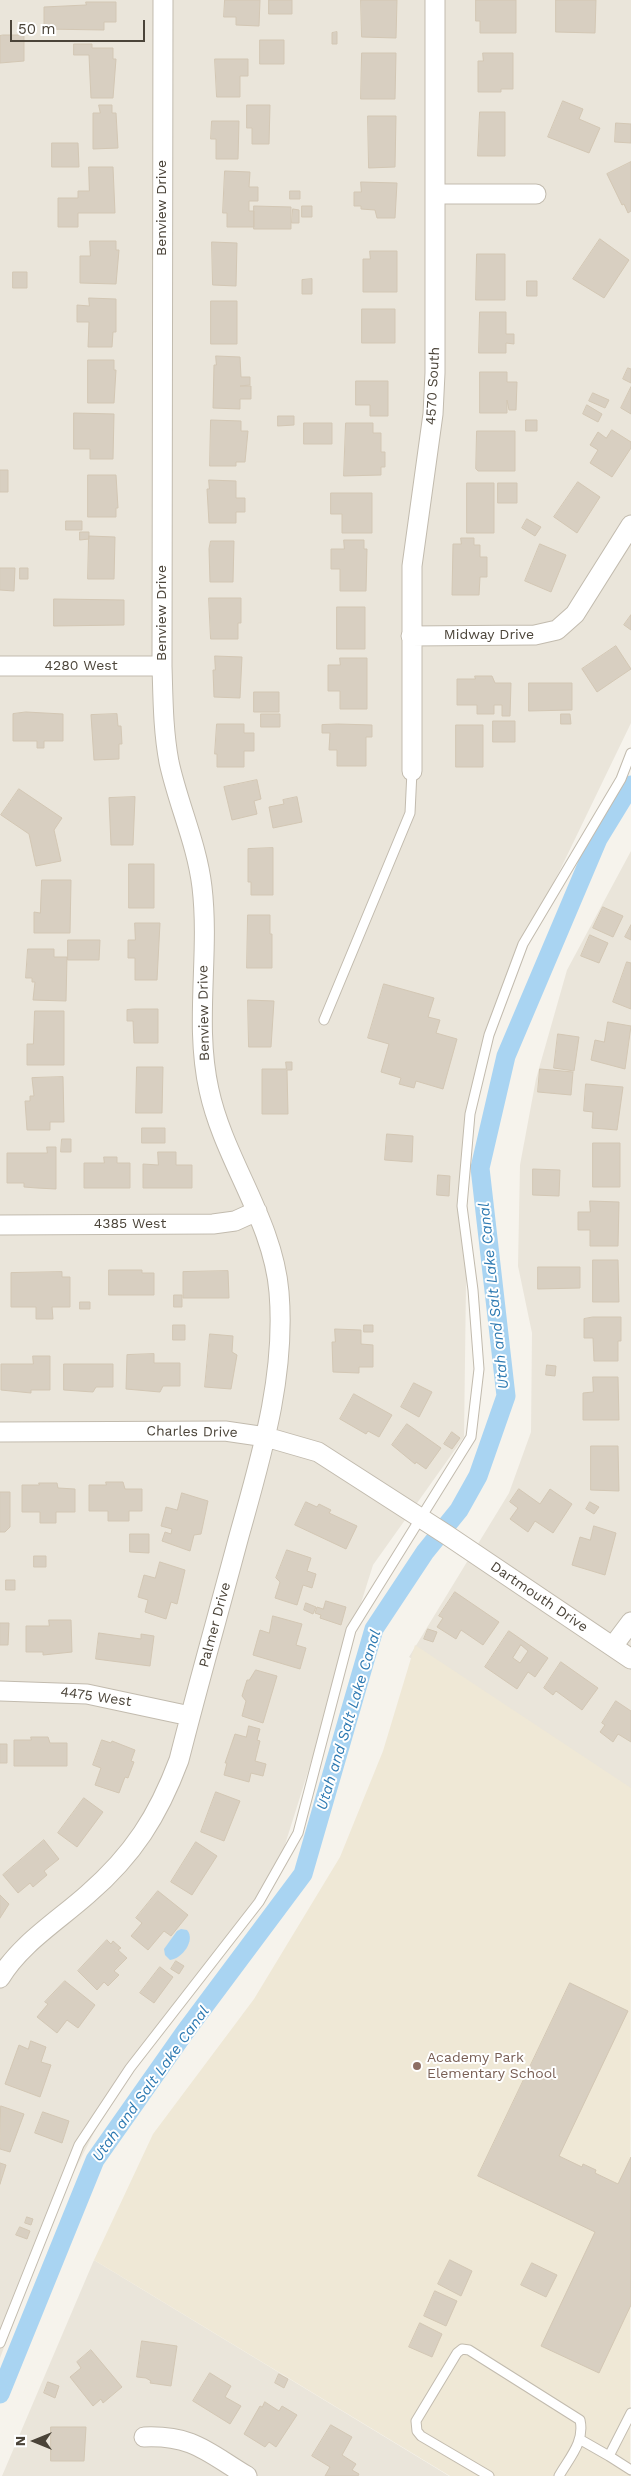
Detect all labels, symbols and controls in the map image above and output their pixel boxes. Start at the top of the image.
scale bar [12,10,148,42]
text: 50 m [18,20,55,38]
street label: Benview Drive [154,160,170,256]
street label: 4570 South [423,346,443,426]
street label: Benview Drive [154,565,170,661]
street label: Midway Drive [444,627,534,643]
street label: 4280 West [44,658,118,674]
street label: Benview Drive [195,965,213,1061]
water label: Utah and Salt Lake Canal [475,1202,513,1390]
street label: 4385 West [94,1216,166,1232]
street label: Charles Drive [146,1423,238,1441]
street label: Dartmouth Drive [487,1558,591,1636]
street label: Palmer Drive [196,1581,234,1669]
water label: Utah and Salt Lake Canal [313,1628,385,1812]
street label: 4475 West [59,1684,133,1710]
water label: Utah and Salt Lake Canal [89,2003,213,2165]
place label: Academy Park Elementary School [427,2050,556,2082]
marker: Academy Park Elementary School [411,2060,423,2072]
north arrow [10,2416,60,2466]
text: N [12,2436,28,2446]

